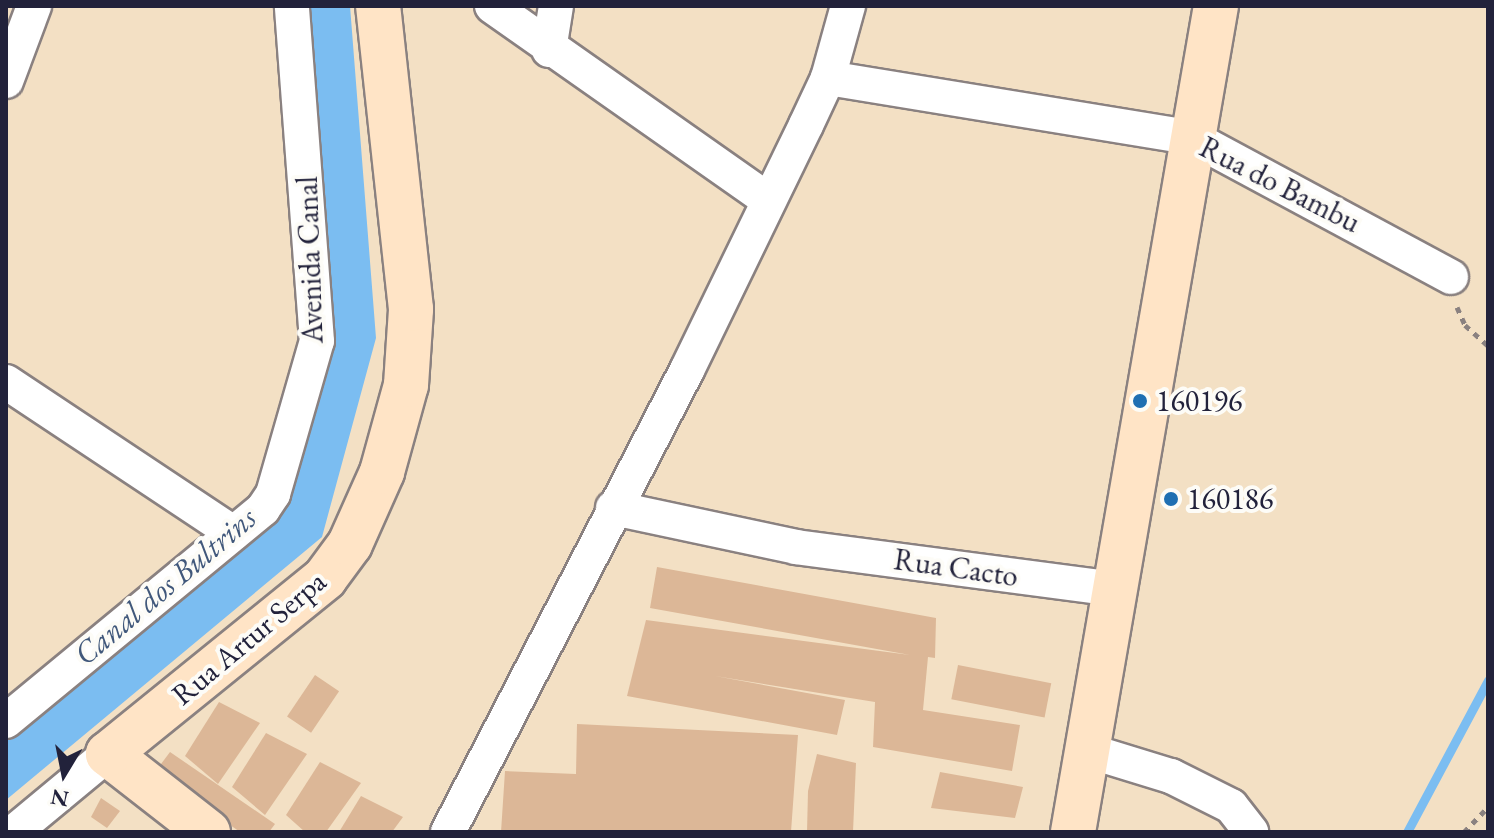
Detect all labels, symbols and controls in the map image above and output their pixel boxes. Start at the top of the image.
street label: Rua do Bambu [1194,129,1366,241]
street label: Avenida Canal [289,176,331,344]
place label: 160196 [1156,383,1242,419]
marker: 160196 [1131,392,1149,410]
place label: 160186 [1187,481,1273,517]
marker: 160186 [1162,490,1180,508]
water label: Canal dos Bultrins [66,499,264,673]
street label: Rua Cacto [892,541,1020,595]
street label: Rua Artur Serpa [165,563,333,713]
north arrow [24,734,104,814]
text: N [48,782,71,814]

